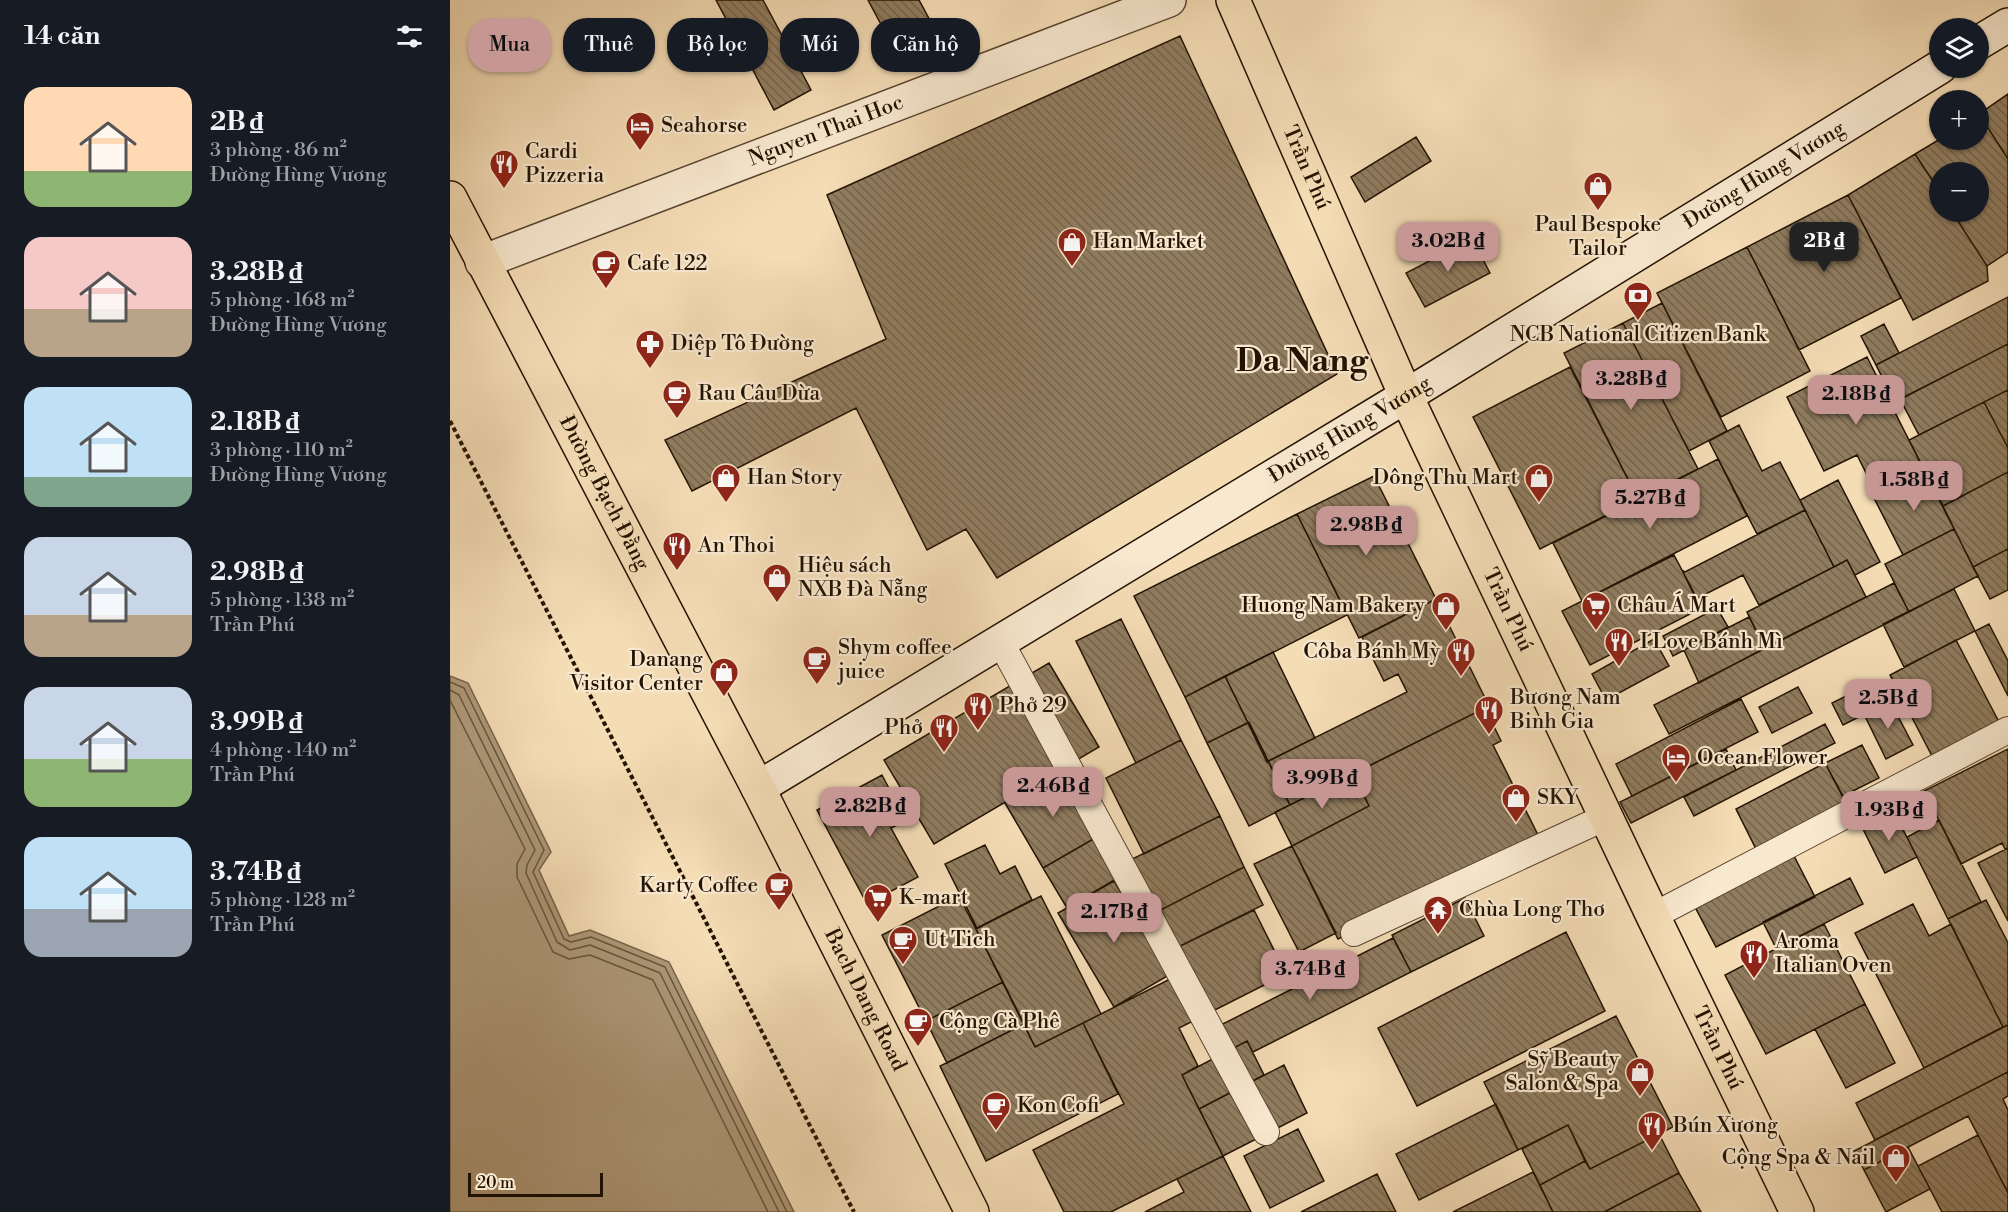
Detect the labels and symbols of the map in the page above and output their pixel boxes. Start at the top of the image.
street label: Nguyen Thai Hoc [745,90,907,172]
hotel icon: Seahorse [624,110,656,152]
place label: Seahorse [661,113,747,139]
street label: Đường Hùng Vương [1678,116,1850,235]
street label: Trần Phú [1276,122,1336,214]
place label: Cardi Pizzeria [525,139,604,189]
restaurant icon: Cardi Pizzeria [488,148,520,190]
shop icon: Paul Bespoke Tailor [1582,170,1614,212]
place label: Paul Bespoke Tailor [1535,212,1661,262]
pin: 3.02B ₫ [1393,222,1503,273]
pin: 2B ₫ [1788,222,1860,273]
shop icon: Han Market [1056,226,1088,268]
place label: Han Market [1093,229,1205,255]
cafe icon: Cafe 122 [590,248,622,290]
place label: Cafe 122 [627,251,708,277]
bank icon: NCB National Citizen Bank [1622,280,1654,322]
place label: NCB National Citizen Bank [1510,322,1767,348]
pharmacy icon: Diệp Tô Đường [634,328,666,370]
place label: Diệp Tô Đường [671,331,814,357]
district label: Da Nang [1236,341,1369,382]
pin: 3.28B ₫ [1576,360,1686,411]
street label: Đường Hùng Vương [1264,370,1436,489]
pin: 2.18B ₫ [1801,375,1911,426]
cafe icon: Rau Câu Dừa [661,378,693,420]
place label: Rau Câu Dừa [698,381,821,407]
street label: Đường Bạch Đằng [553,411,655,575]
pin: 1.58B ₫ [1859,461,1969,512]
shop icon: Han Story [710,462,742,504]
shop icon: Dông Thu Mart [1523,462,1555,504]
place label: Han Story [747,465,843,491]
place label: Dông Thu Mart [1373,465,1519,491]
pin: 5.27B ₫ [1595,479,1705,530]
pin: 2.98B ₫ [1311,506,1421,557]
restaurant icon: An Thoi [661,530,693,572]
place label: An Thoi [697,533,775,559]
place label: Hiệu sách NXB Đà Nẵng [798,553,928,603]
shop icon: Hiệu sách NXB Đà Nẵng [761,562,793,604]
street label: Trần Phú [1477,564,1539,656]
shop icon: Huong Nam Bakery [1430,590,1462,632]
supermarket icon: Châu Á Mart [1580,590,1612,632]
place label: Châu Á Mart [1617,591,1736,619]
place label: Huong Nam Bakery [1241,593,1426,619]
restaurant icon: I Love Bánh Mì [1603,626,1635,668]
place label: I Love Bánh Mì [1640,629,1783,655]
place label: Shym coffee juice [837,635,952,685]
restaurant icon: Côba Bánh Mỳ [1445,636,1477,678]
place label: Côba Bánh Mỳ [1303,639,1441,665]
cafe icon: Shym coffee juice [801,644,833,686]
place label: Danang Visitor Center [569,647,703,697]
shop icon: Danang Visitor Center [708,656,740,698]
pin: 2.5B ₫ [1839,679,1937,730]
place label: Bương Nam Binh Gia [1509,685,1621,735]
restaurant icon: Phở 29 [962,690,994,732]
place label: Phở 29 [999,693,1067,719]
restaurant icon: Bương Nam Binh Gia [1473,694,1505,736]
restaurant icon: Phở [928,712,960,754]
place label: Phở [884,715,923,741]
hotel icon: Ocean Flower [1660,742,1692,784]
place label: Ocean Flower [1697,745,1828,771]
pin: 3.99B ₫ [1267,759,1377,810]
pin: 2.46B ₫ [998,767,1108,818]
shop icon: SKY [1500,782,1532,824]
place label: SKY [1537,785,1579,811]
pin: 2.82B ₫ [815,787,925,838]
pin: 1.93B ₫ [1834,791,1944,842]
cafe icon: Karty Coffee [763,870,795,912]
place label: Karty Coffee [639,873,758,899]
supermarket icon: K-mart [862,882,894,924]
place label: K-mart [899,885,969,911]
pin: 2.17B ₫ [1059,893,1169,944]
temple icon: Chùa Long Thơ [1422,894,1454,936]
place label: Chùa Long Thơ [1459,897,1605,923]
street label: Bach Dang Road [818,924,912,1076]
cafe icon: Ut Tich [887,924,919,966]
place label: Ut Tich [924,927,996,953]
place label: Aroma Italian Oven [1774,929,1892,979]
restaurant icon: Aroma Italian Oven [1738,938,1770,980]
pin: 3.74B ₫ [1255,950,1365,1001]
street label: Trần Phú [1686,1003,1749,1094]
cafe icon: Cộng Cà Phê [902,1006,934,1048]
place label: Cộng Cà Phê [939,1009,1060,1035]
place label: Sỹ Beauty Salon & Spa [1506,1047,1620,1097]
shop icon: Sỹ Beauty Salon & Spa [1624,1056,1656,1098]
cafe icon: Kon Cofi [980,1090,1012,1132]
place label: Kon Cofi [1017,1093,1100,1119]
restaurant icon: Bún Xương [1636,1110,1668,1152]
place label: Bún Xương [1672,1113,1778,1139]
shop icon: Cộng Spa & Nail [1880,1142,1912,1184]
place label: Cộng Spa & Nail [1722,1145,1875,1171]
scale bar [468,1170,603,1198]

